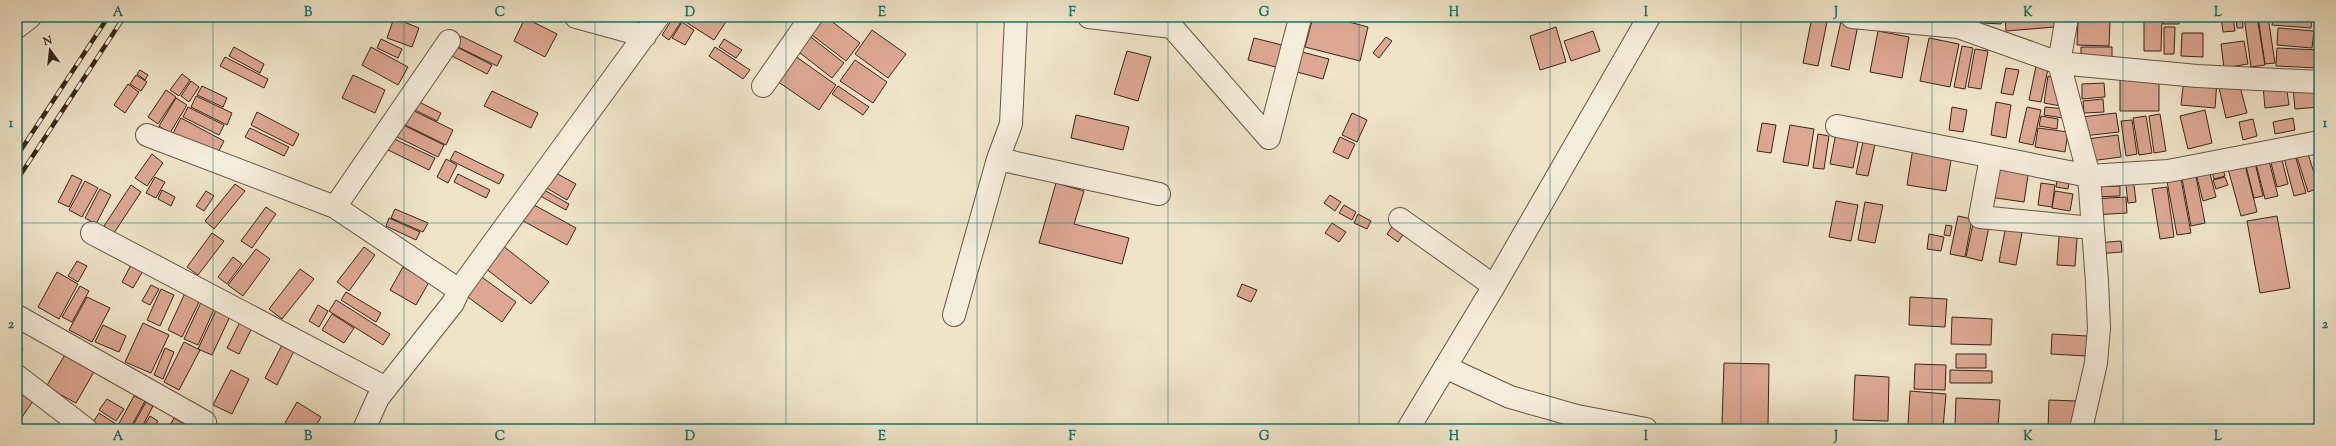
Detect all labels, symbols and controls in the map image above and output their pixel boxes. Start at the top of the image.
text: A [113,4,124,22]
text: B [304,4,313,22]
text: C [495,4,505,22]
text: D [685,4,695,22]
text: E [878,4,886,22]
text: F [1068,4,1076,22]
text: G [1259,4,1270,22]
text: H [1449,4,1460,22]
text: I [1644,4,1649,22]
text: J [1833,4,1838,22]
text: K [2023,4,2033,22]
text: L [2214,4,2222,22]
north arrow [30,30,70,70]
text: N [40,32,54,50]
text: 1 [9,115,14,133]
text: 1 [2323,115,2328,133]
text: 2 [8,316,15,334]
text: 2 [2322,316,2329,334]
text: A [113,428,124,446]
text: B [304,428,313,446]
text: C [495,428,505,446]
text: D [685,428,695,446]
text: E [878,428,886,446]
text: F [1068,428,1076,446]
text: G [1259,428,1270,446]
text: H [1449,428,1460,446]
text: I [1644,428,1649,446]
text: J [1833,428,1838,446]
text: K [2023,428,2033,446]
text: L [2214,428,2222,446]

